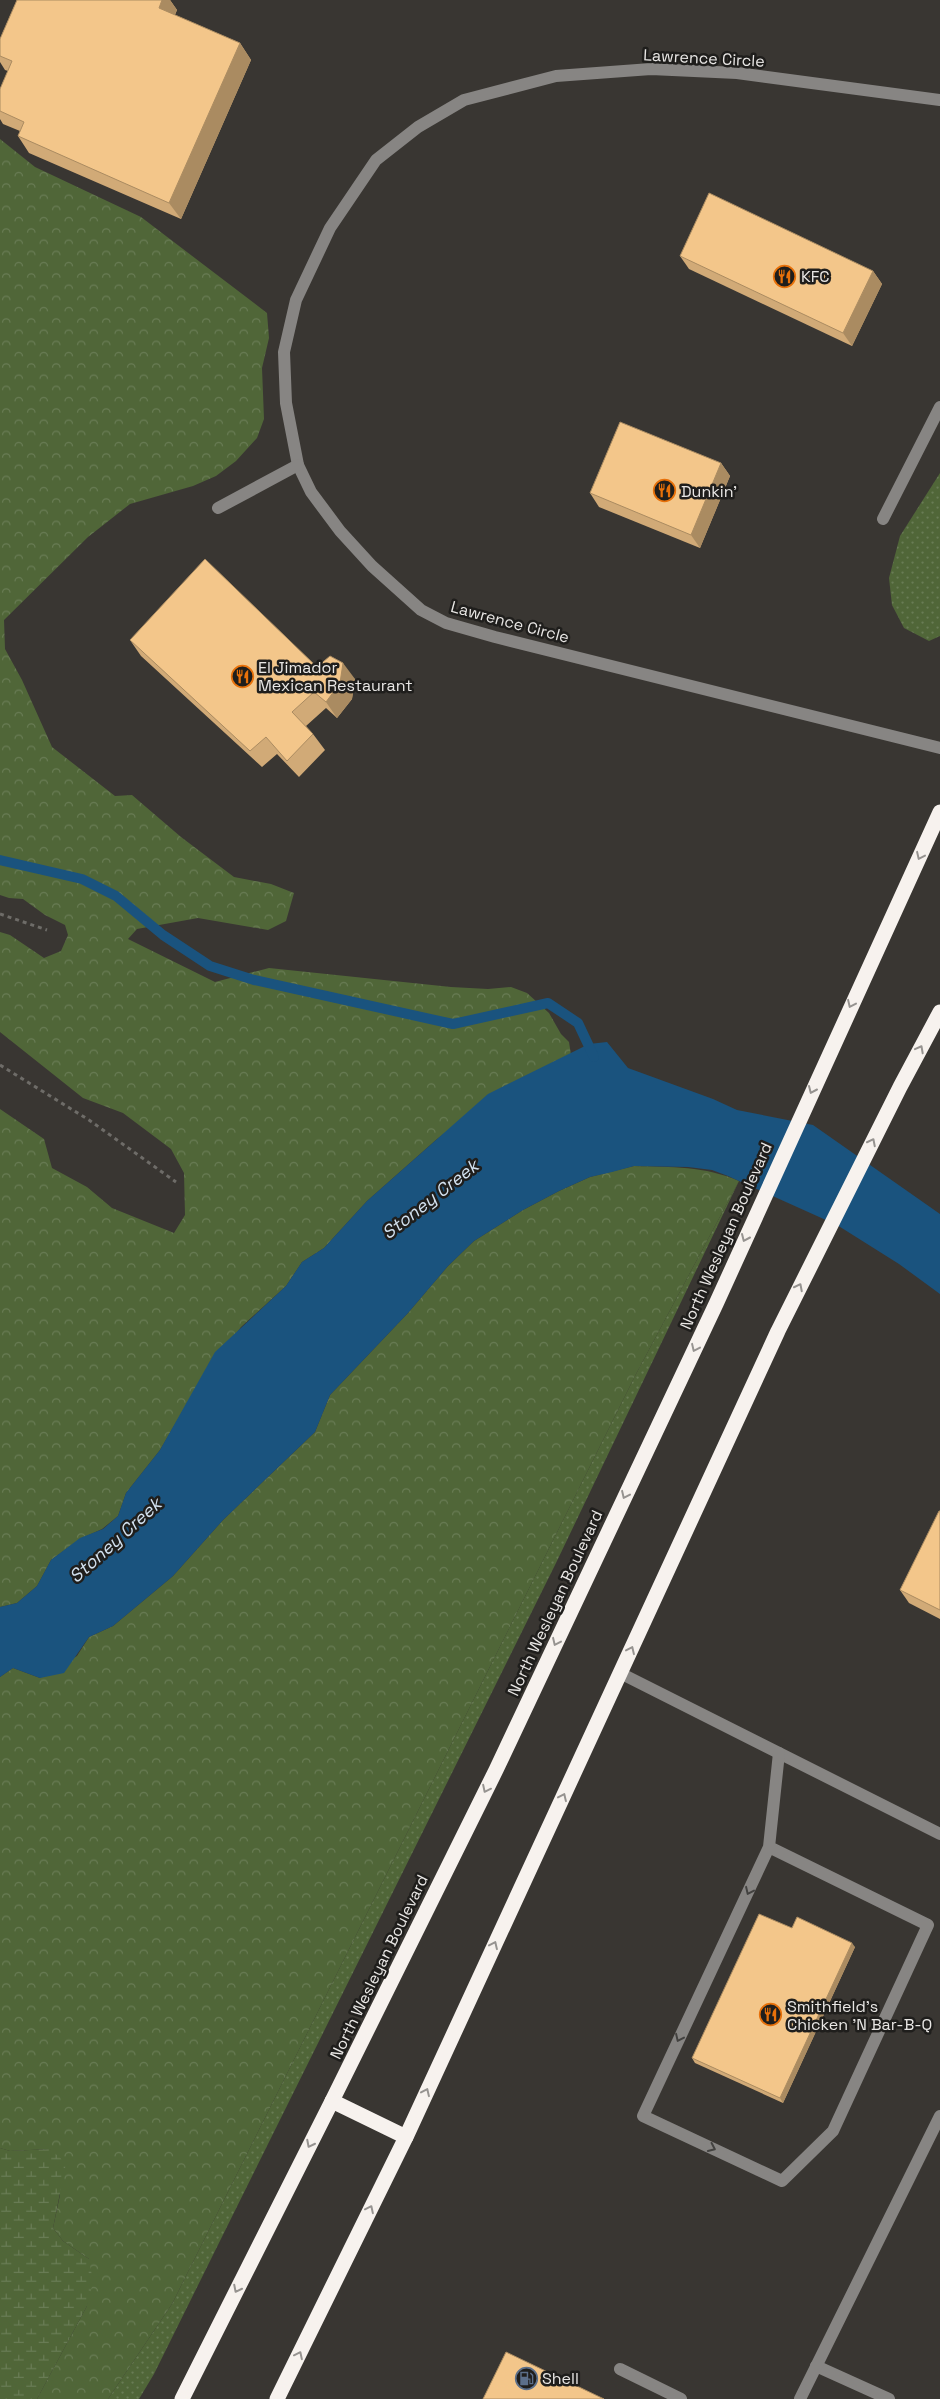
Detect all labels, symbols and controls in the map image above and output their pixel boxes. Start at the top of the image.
street label: Lawrence Circle [643,44,765,72]
restaurant icon: KFC [773,264,797,288]
place label: KFC [801,266,830,287]
restaurant icon: Dunkin' [653,479,677,503]
place label: Dunkin' [681,481,737,502]
street label: Lawrence Circle [449,596,571,648]
place label: El Jimador Mexican Restaurant [258,657,413,696]
restaurant icon: El Jimador Mexican Restaurant [230,664,254,688]
one-way arrow [915,851,926,860]
one-way arrow [847,999,858,1008]
one-way arrow [914,1046,924,1055]
one-way arrow [808,1085,818,1094]
one-way arrow [866,1138,876,1147]
street label: North Wesleyan Boulevard [675,1139,777,1333]
water label: Stoney Creek [377,1153,485,1244]
one-way arrow [741,1233,752,1242]
one-way arrow [793,1283,803,1292]
one-way arrow [690,1343,701,1352]
one-way arrow [621,1490,632,1499]
water label: Stoney Creek [64,1491,168,1588]
street label: North Wesleyan Boulevard [503,1507,607,1699]
one-way arrow [552,1637,562,1646]
one-way arrow [624,1646,635,1655]
one-way arrow [482,1783,492,1792]
one-way arrow [556,1793,567,1802]
street label: North Wesleyan Boulevard [325,1871,433,2063]
one-way arrow [745,1886,755,1895]
one-way arrow [488,1941,499,1950]
place label: Smithfield's Chicken 'N Bar-B-Q [787,1996,932,2035]
restaurant icon: Smithfield's Chicken 'N Bar-B-Q [759,2003,783,2027]
one-way arrow [675,2033,685,2042]
one-way arrow [420,2088,431,2097]
one-way arrow [306,2139,316,2148]
one-way arrow [707,2142,716,2153]
one-way arrow [364,2205,374,2214]
one-way arrow [233,2284,243,2293]
one-way arrow [292,2351,303,2360]
fuel station icon: Shell [514,2366,538,2390]
place label: Shell [542,2368,579,2389]

